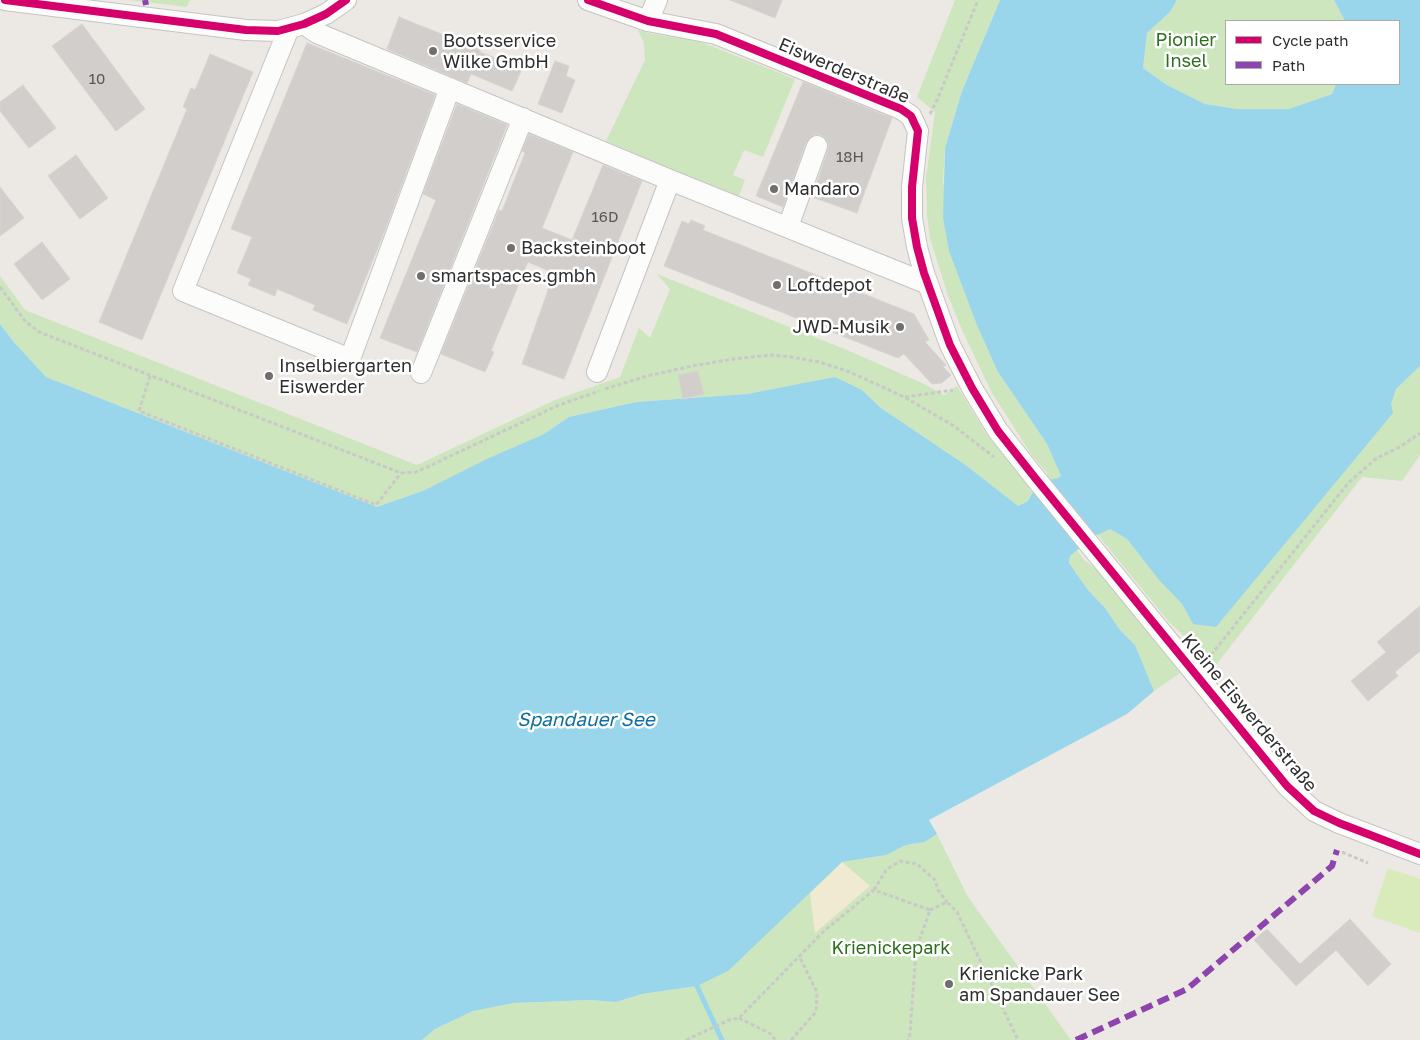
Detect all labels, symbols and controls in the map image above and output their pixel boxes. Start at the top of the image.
legend [1225,20,1400,85]
park label: Pionier Insel [1156,29,1216,72]
place label: Bootsservice Wilke GmbH [443,30,556,72]
text: Cycle path [1272,31,1348,49]
street label: Eiswerderstraße [775,34,913,108]
marker: Bootsservice Wilke GmbH [427,45,439,57]
text: Path [1272,56,1305,74]
house number: 10 [89,70,105,88]
house number: 18H [836,148,864,166]
place label: Mandaro [784,178,860,200]
marker: Mandaro [768,183,780,195]
house number: 16D [592,208,618,226]
place label: Backsteinboot [521,237,646,259]
marker: Backsteinboot [505,242,517,254]
place label: smartspaces.gmbh [431,265,596,287]
marker: smartspaces.gmbh [415,270,427,282]
place label: Loftdepot [787,274,872,296]
marker: Loftdepot [771,279,783,291]
place label: JWD-Musik [792,316,890,338]
marker: JWD-Musik [894,321,906,333]
place label: Inselbiergarten Eiswerder [279,355,412,398]
marker: Inselbiergarten Eiswerder [263,370,275,382]
street label: Kleine Eiswerderstraße [1177,630,1321,796]
water label: Spandauer See [517,709,655,731]
park label: Krienickepark [831,937,951,959]
place label: Krienicke Park am Spandauer See [959,963,1120,1006]
marker: Krienicke Park am Spandauer See [943,978,955,990]

